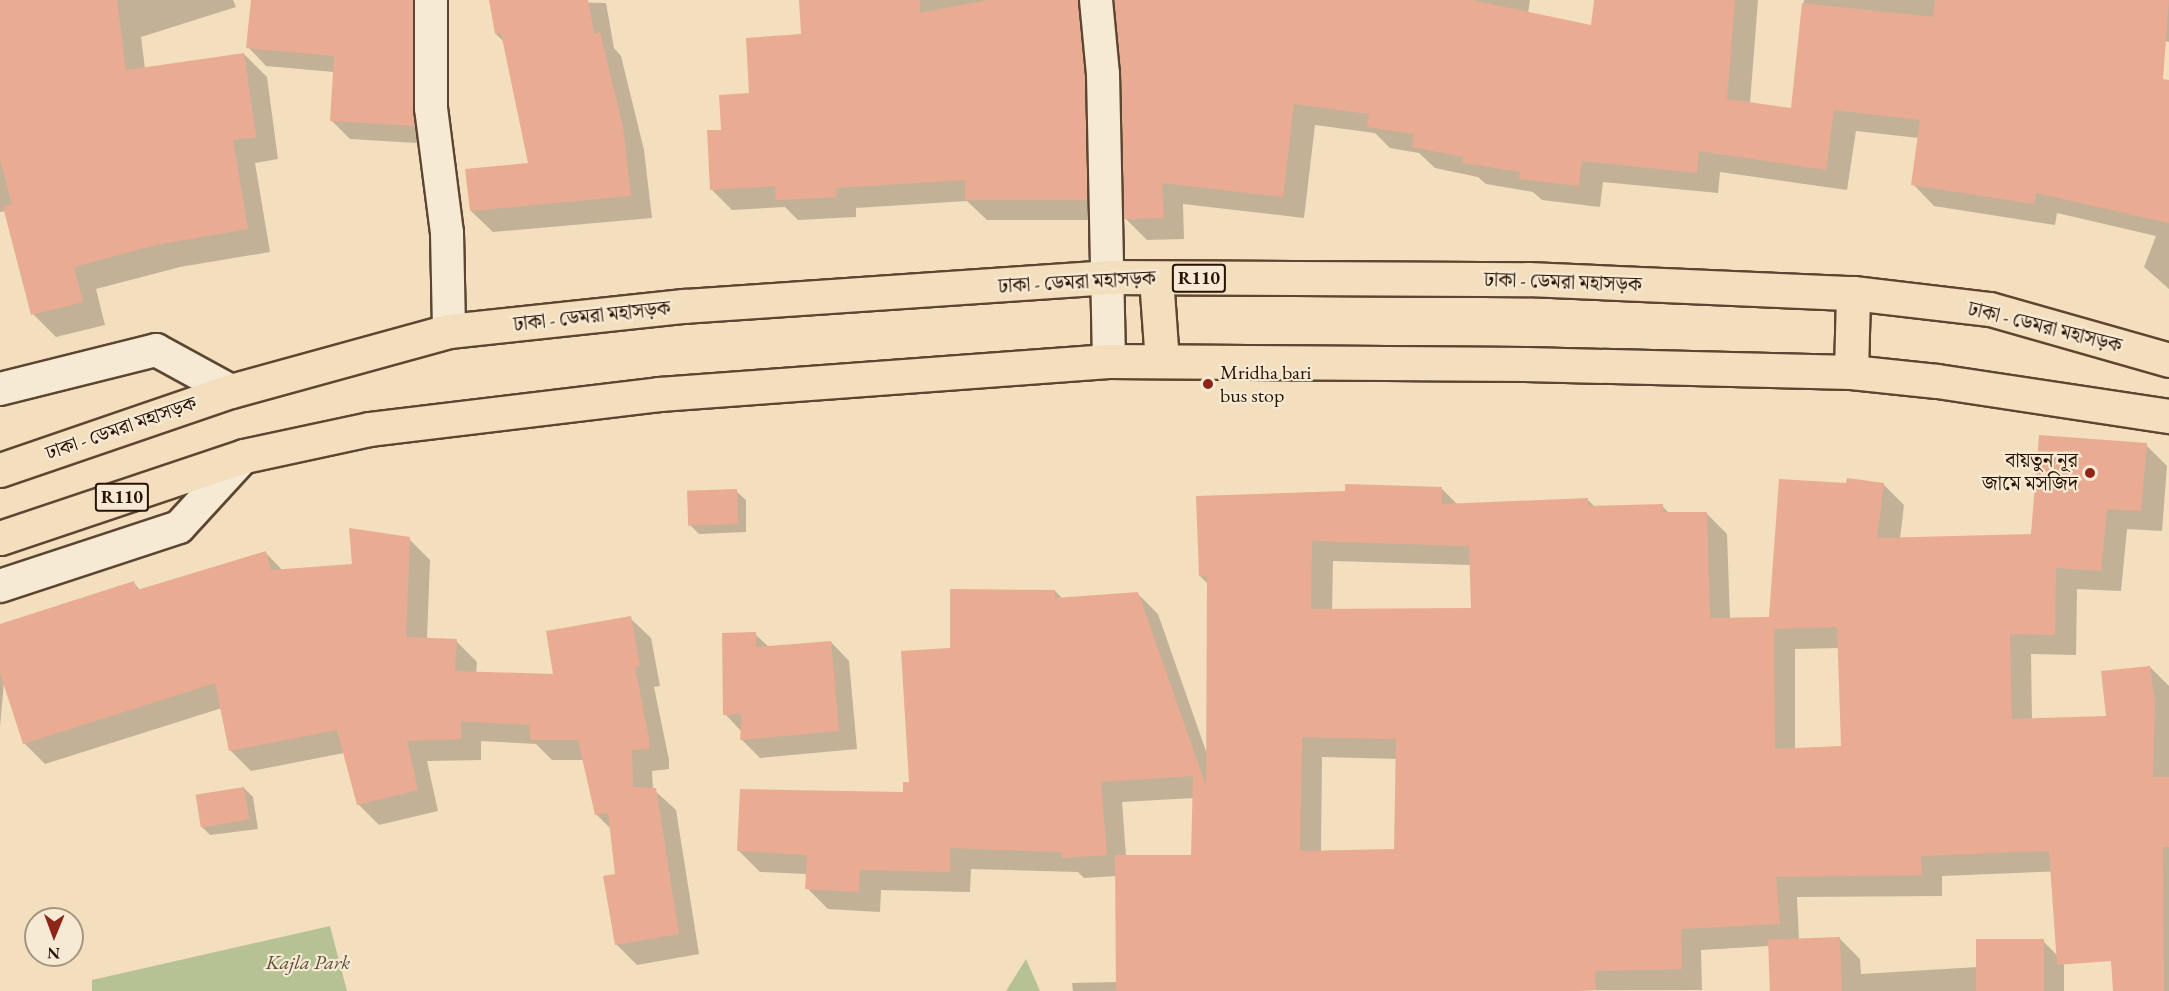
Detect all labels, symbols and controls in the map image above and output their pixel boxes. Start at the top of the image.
road number: R110 [1170,263,1228,293]
street label: ঢাকা - ডেমরা মহাসড়ক [998,266,1156,298]
street label: ঢাকা - ডেমরা মহাসড়ক [1484,267,1642,297]
street label: ঢাকা - ডেমরা মহাসড়ক [512,296,672,336]
street label: ঢাকা - ডেমরা মহাসড়ক [1966,296,2124,358]
place label: Mridha bari bus stop [1220,360,1311,407]
marker: Mridha bari bus stop [1201,377,1215,391]
street label: ঢাকা - ডেমরা মহাসড়ক [42,391,200,465]
place label: বায়তুন নূর জামে মসজিদ [1982,449,2078,496]
marker: বায়তুন নূর জামে মসজিদ [2083,466,2097,480]
road number: R110 [94,482,150,512]
north arrow [24,907,84,967]
text: N [47,943,60,964]
park label: Kajla Park [266,950,350,974]

